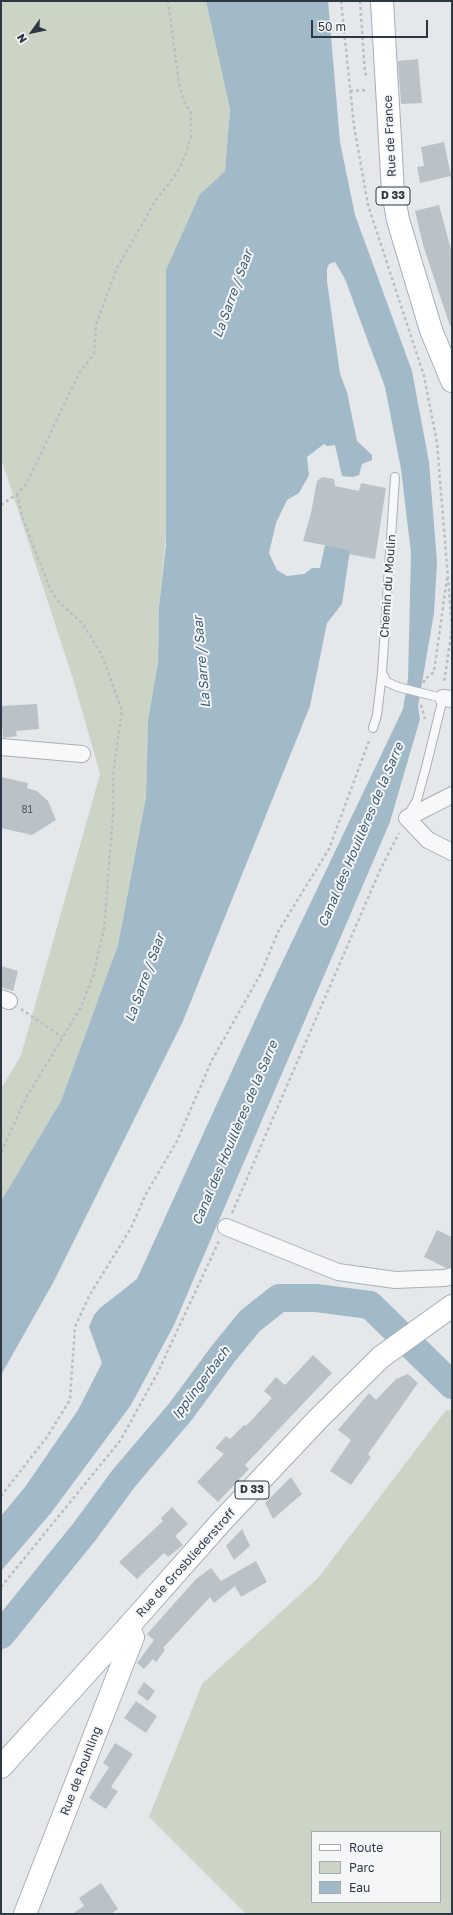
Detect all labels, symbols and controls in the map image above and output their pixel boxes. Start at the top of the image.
north arrow [12,12,52,52]
scale bar [313,12,430,38]
text: 50 m [318,19,346,34]
text: N [14,32,29,46]
street label: Rue de France [381,95,399,177]
road number: D 33 [376,187,410,205]
water label: La Sarre / Saar [210,248,256,340]
street label: Chemin du Moulin [377,534,399,638]
water label: La Sarre / Saar [190,615,214,709]
water label: Canal des Houillères de la Sarre [315,740,407,930]
house number: 81 [22,804,32,816]
water label: La Sarre / Saar [122,932,168,1024]
water label: Canal des Houillères de la Sarre [189,1038,281,1228]
water label: Ipplingerbach [169,1344,233,1422]
road number: D 33 [235,1481,269,1499]
street label: Rue de Grosbliederstroff [133,1506,239,1620]
street label: Rue de Rouhling [57,1724,105,1818]
legend [311,1831,441,1903]
text: Route [349,1840,383,1855]
text: Parc [349,1860,375,1875]
text: Eau [349,1880,370,1895]

